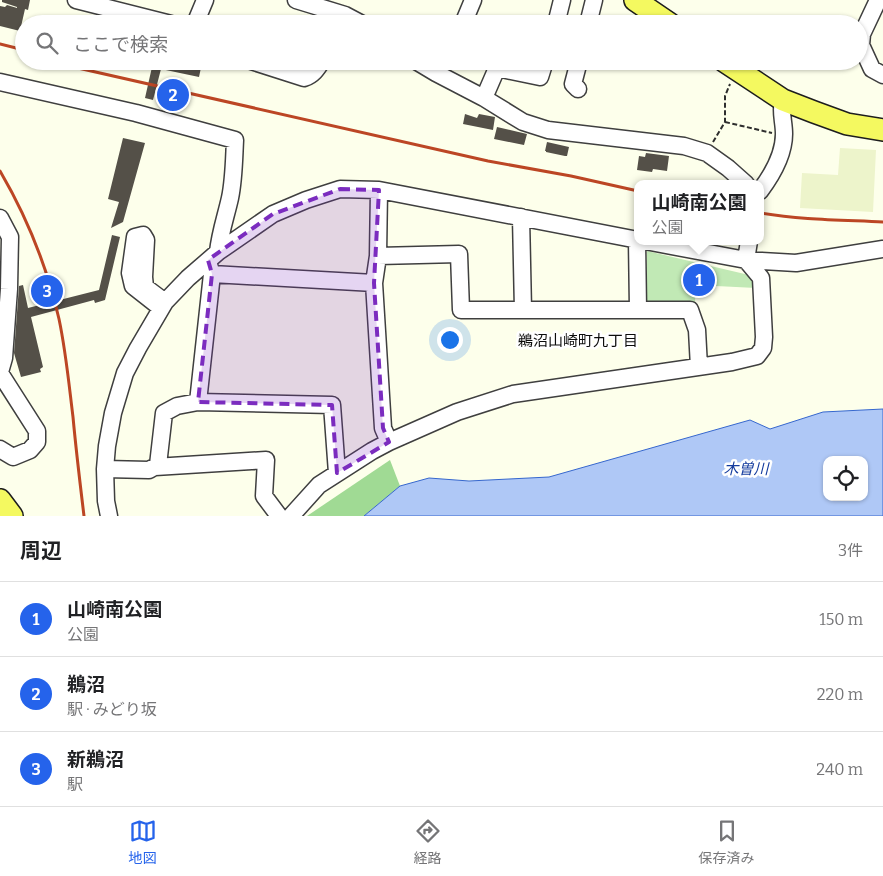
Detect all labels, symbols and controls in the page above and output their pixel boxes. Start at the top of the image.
search box [15,15,868,70]
icon: search [33,29,61,57]
text: ここで検索 [73,33,168,56]
pin: 2 [157,76,189,114]
popup [634,180,764,245]
text: 山崎南公園 [651,191,747,214]
text: 公園 [651,218,684,237]
pin: 1 [683,261,715,299]
pin: 3 [31,272,63,310]
your location [437,327,463,353]
district label: 鵜沼山崎町九丁目 [518,332,638,350]
map controls [823,456,868,501]
button: locate [823,456,868,501]
water label: 木曽川 [723,460,770,478]
text: 周辺 [20,538,62,564]
text: 3件 [838,541,863,560]
text: 山崎南公園 [67,598,162,621]
text: 1 [33,610,39,629]
text: 150 m [819,610,863,629]
text: 公園 [67,625,99,644]
text: 鵜沼 [67,673,105,696]
text: 2 [31,685,41,704]
text: 220 m [817,685,863,704]
text: 駅 · みどり坂 [67,700,157,719]
text: 新鵜沼 [67,748,124,771]
text: 3 [31,760,41,779]
text: 240 m [816,760,863,779]
text: 駅 [67,775,83,794]
tab: 地図 [129,817,157,867]
tab: 経路 [414,817,442,867]
tab: 保存済み [699,817,755,867]

